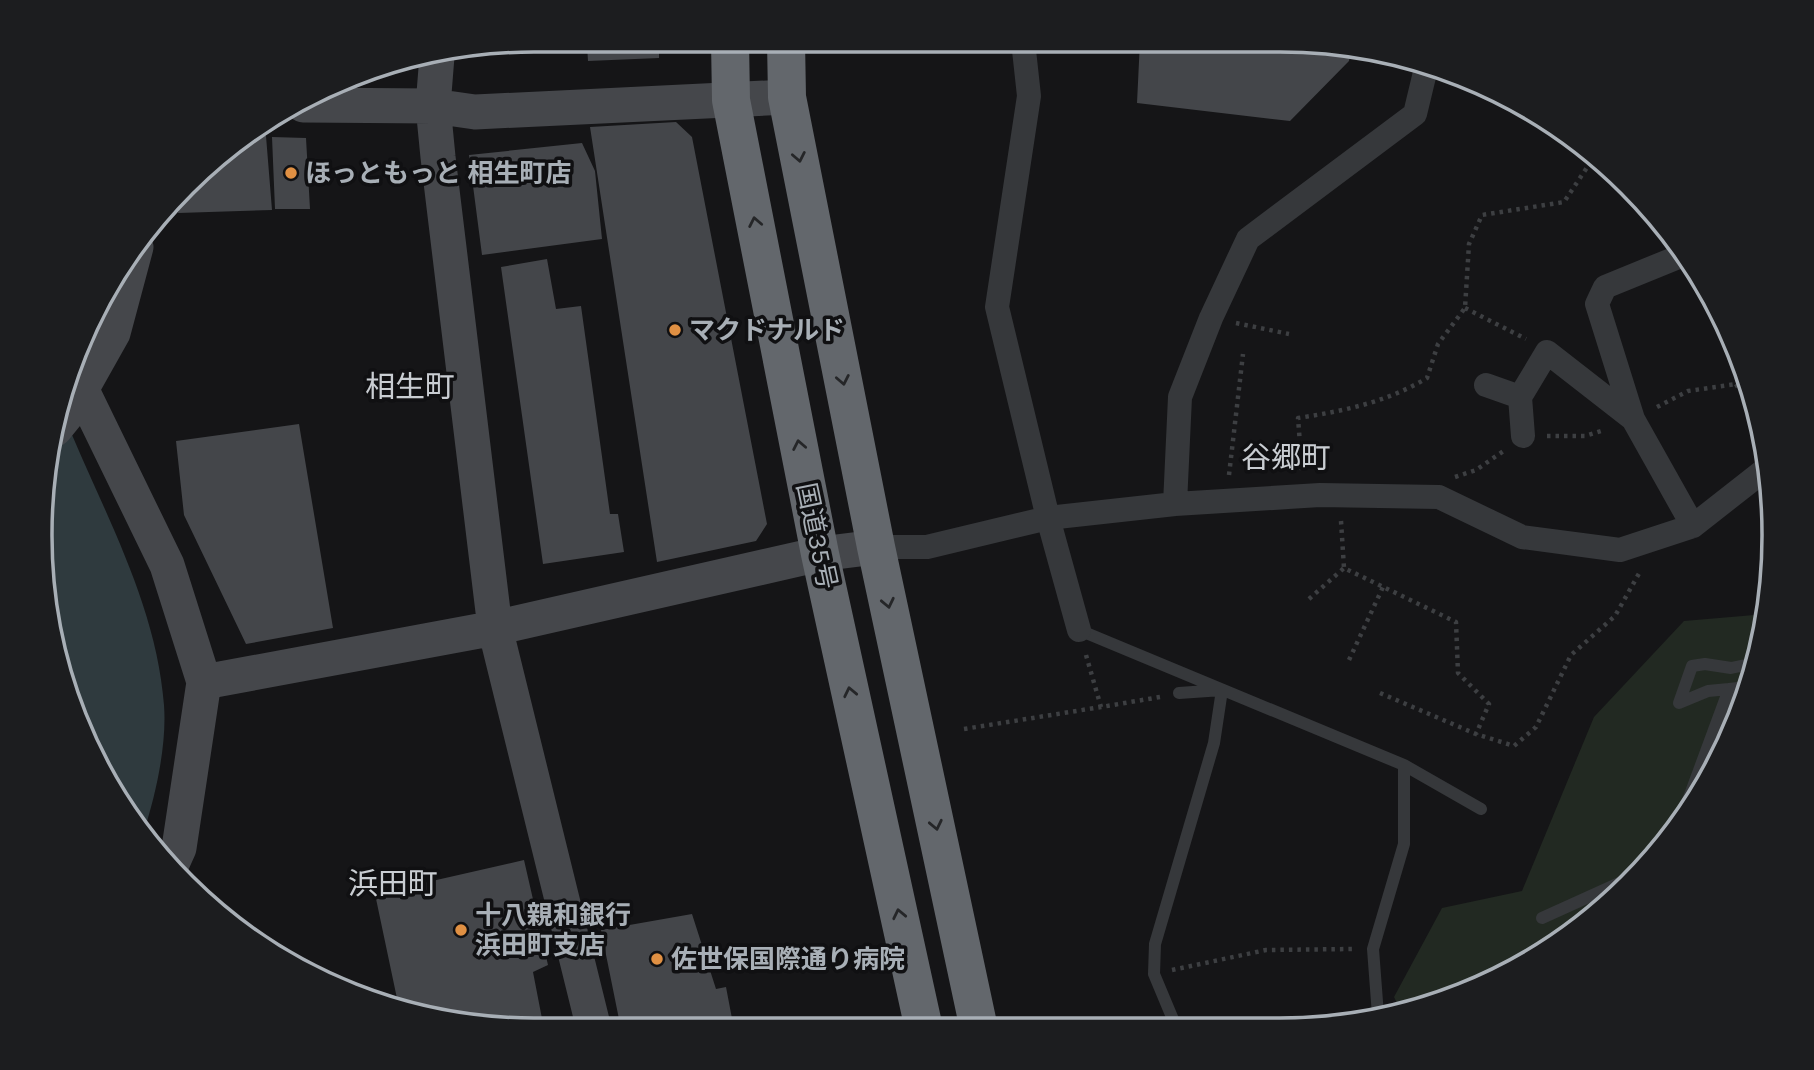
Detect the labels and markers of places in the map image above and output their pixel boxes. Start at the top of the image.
place label: ほっともっと 相生町店 [305,158,572,189]
marker: ほっともっと 相生町店 [283,165,299,181]
place label: マクドナルド [689,315,845,346]
marker: マクドナルド [667,322,683,338]
place label: 十八親和銀行 浜田町支店 [475,900,631,961]
marker: 十八親和銀行 浜田町支店 [453,922,469,938]
place label: 佐世保国際通り病院 [671,944,905,975]
marker: 佐世保国際通り病院 [649,951,665,967]

